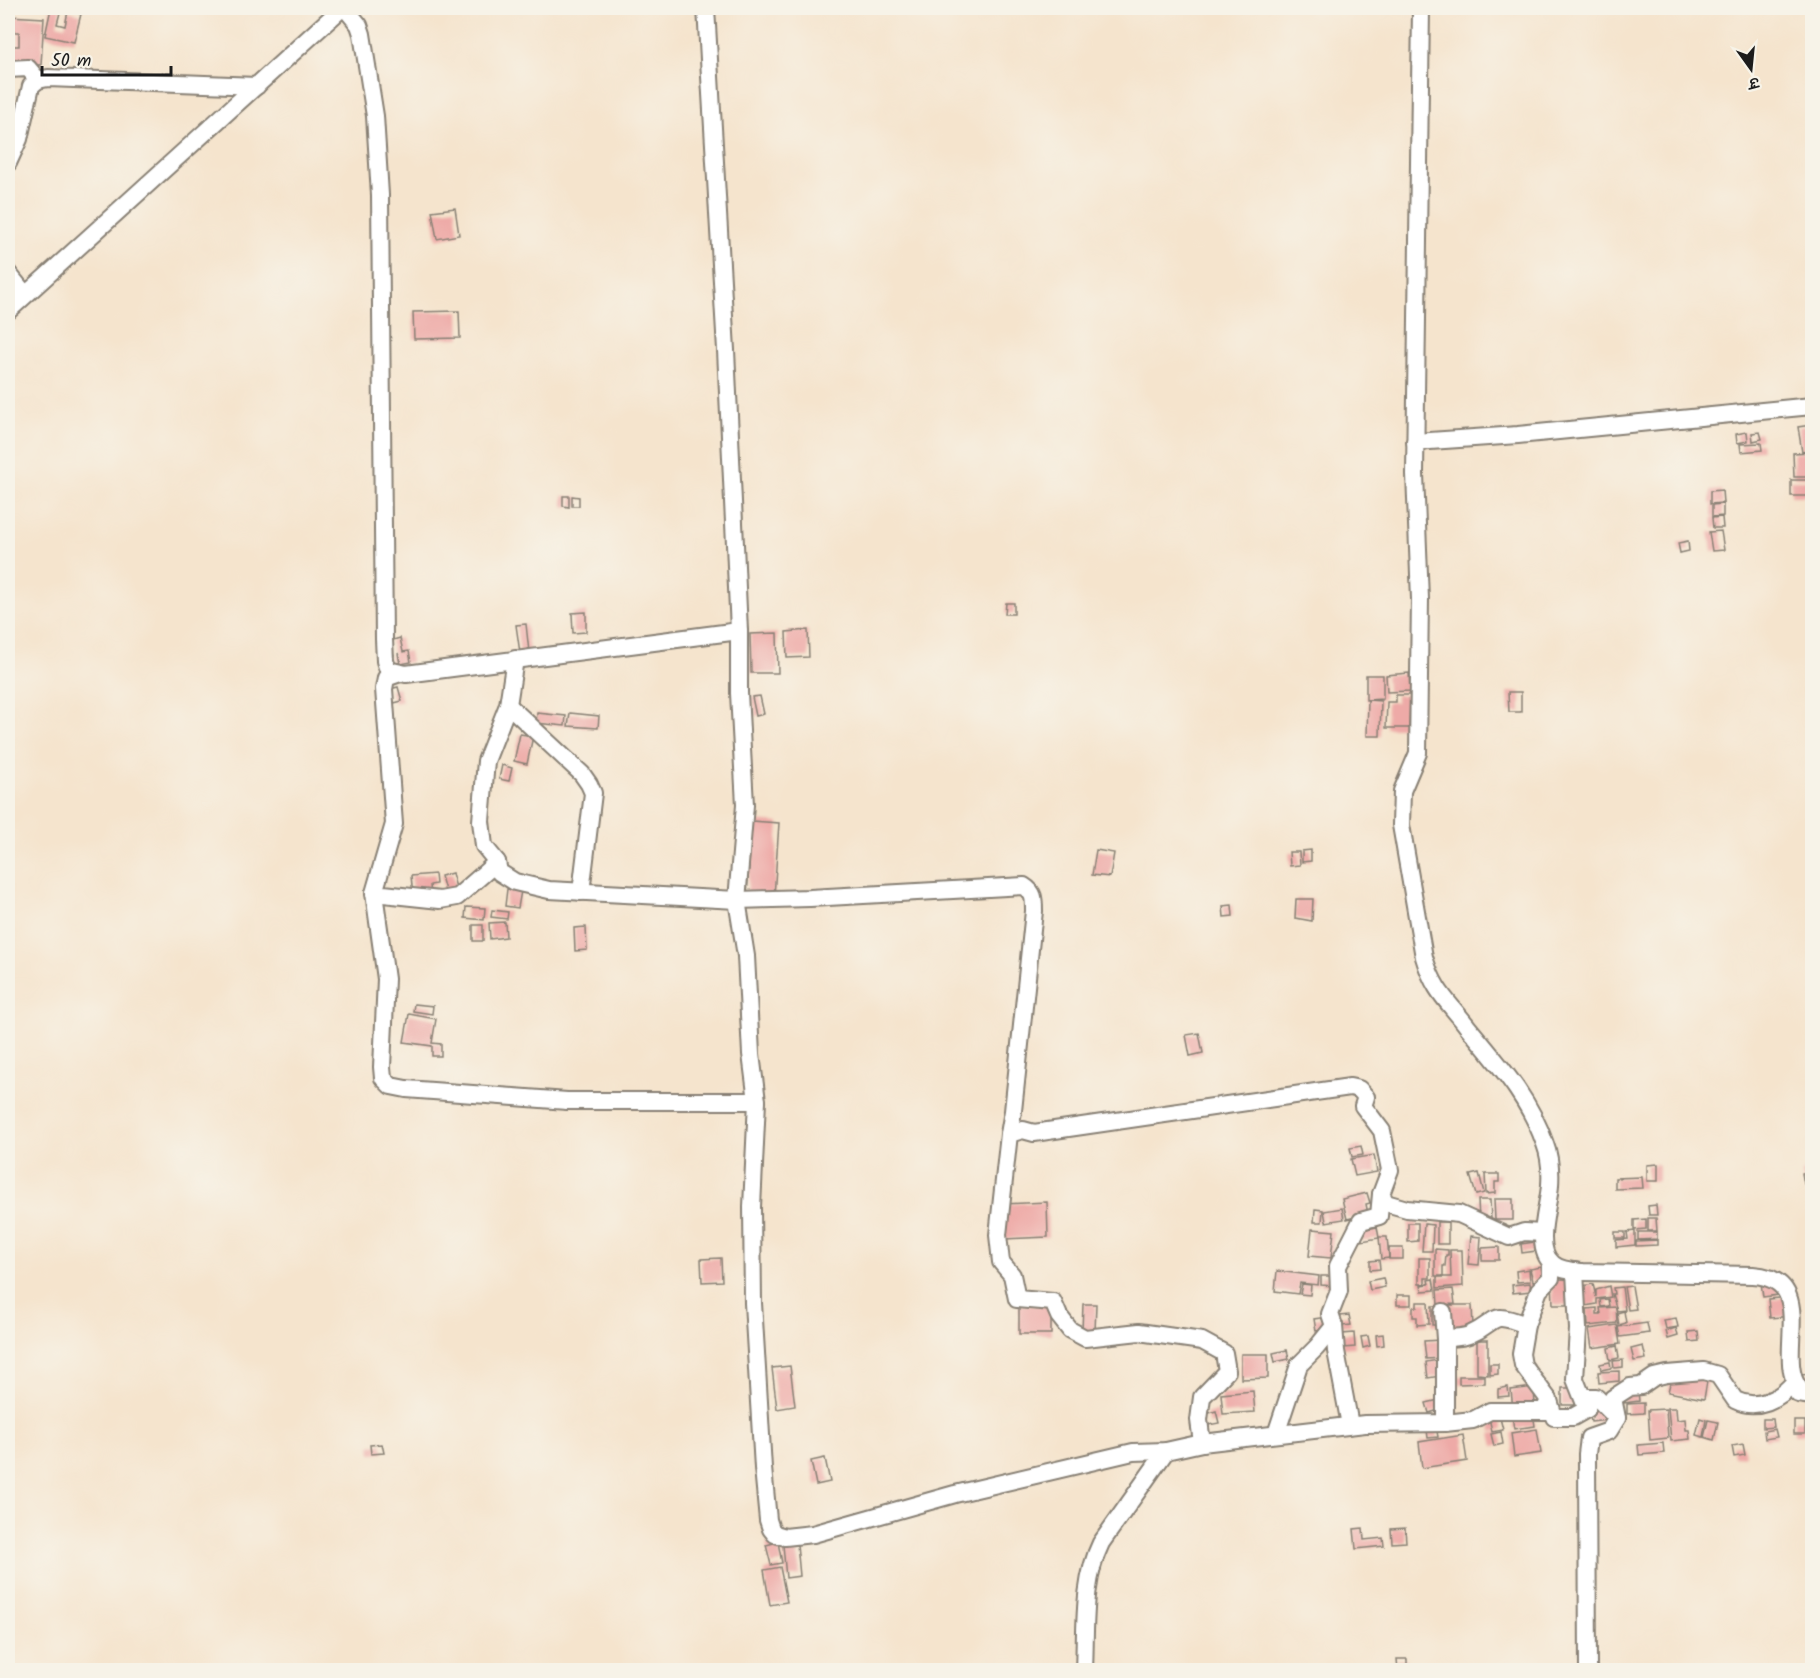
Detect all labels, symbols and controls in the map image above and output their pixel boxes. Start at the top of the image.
scale bar [42,39,171,77]
north arrow [1721,39,1781,99]
text: 50 m [51,47,91,76]
text: उ [1744,69,1763,96]

